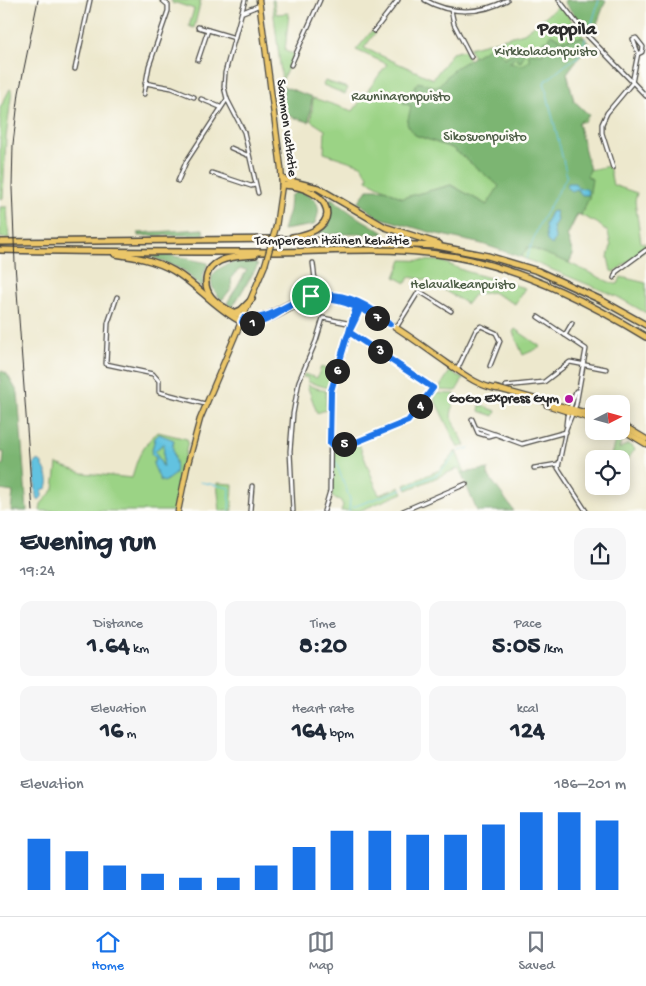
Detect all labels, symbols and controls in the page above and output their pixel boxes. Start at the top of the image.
district label: Pappila [537,19,598,42]
park label: Kirkkoladonpuisto [494,44,598,61]
street label: Sammon valtatie [272,78,300,178]
park label: Rauninaronpuisto [351,89,451,106]
park label: Sikosuonpuisto [443,129,527,146]
street label: Tampereen itäinen kehätie [254,233,410,250]
pin [290,275,332,317]
park label: Helavalkeanpuisto [410,277,516,294]
icon: arrive [297,282,325,310]
pin: 7 [364,306,390,330]
pin: 1 [240,310,264,336]
text: 7 [374,310,381,327]
text: 1 [250,315,255,332]
pin: 3 [368,338,392,364]
text: 3 [377,343,384,360]
pin: 6 [324,358,350,384]
text: 6 [334,363,341,380]
place label: GoGo Express Gym [449,391,559,408]
marker: GoGo Express Gym [563,393,575,405]
pin: 4 [408,394,432,418]
north arrow [585,395,630,440]
map controls [585,395,630,495]
text: 4 [417,398,424,415]
pin: 5 [332,432,356,456]
text: 5 [341,436,348,453]
button: locate [585,450,630,495]
text: Evening run [20,527,156,560]
button: share [574,528,626,580]
text: 19:24 [20,563,55,582]
text: Distance [94,616,143,633]
text: Time [310,616,336,633]
text: Pace [514,616,541,633]
text: 1.64 [87,633,130,662]
text: 8:20 [299,633,347,662]
text: 5:05 [492,633,540,662]
text: km [130,641,149,658]
text: /km [540,641,563,658]
text: Elevation [91,701,146,718]
text: Heart rate [292,701,354,718]
text: kcal [517,701,539,718]
text: 16 [100,718,123,747]
text: 164 [292,718,327,747]
text: 124 [511,718,545,747]
text: m [123,726,136,743]
text: bpm [327,726,354,743]
text: Elevation [20,776,84,795]
text: 186–201 m [554,776,626,795]
tab: Home [92,928,124,975]
tab: Map [307,928,335,975]
tab: Saved [518,928,554,975]

